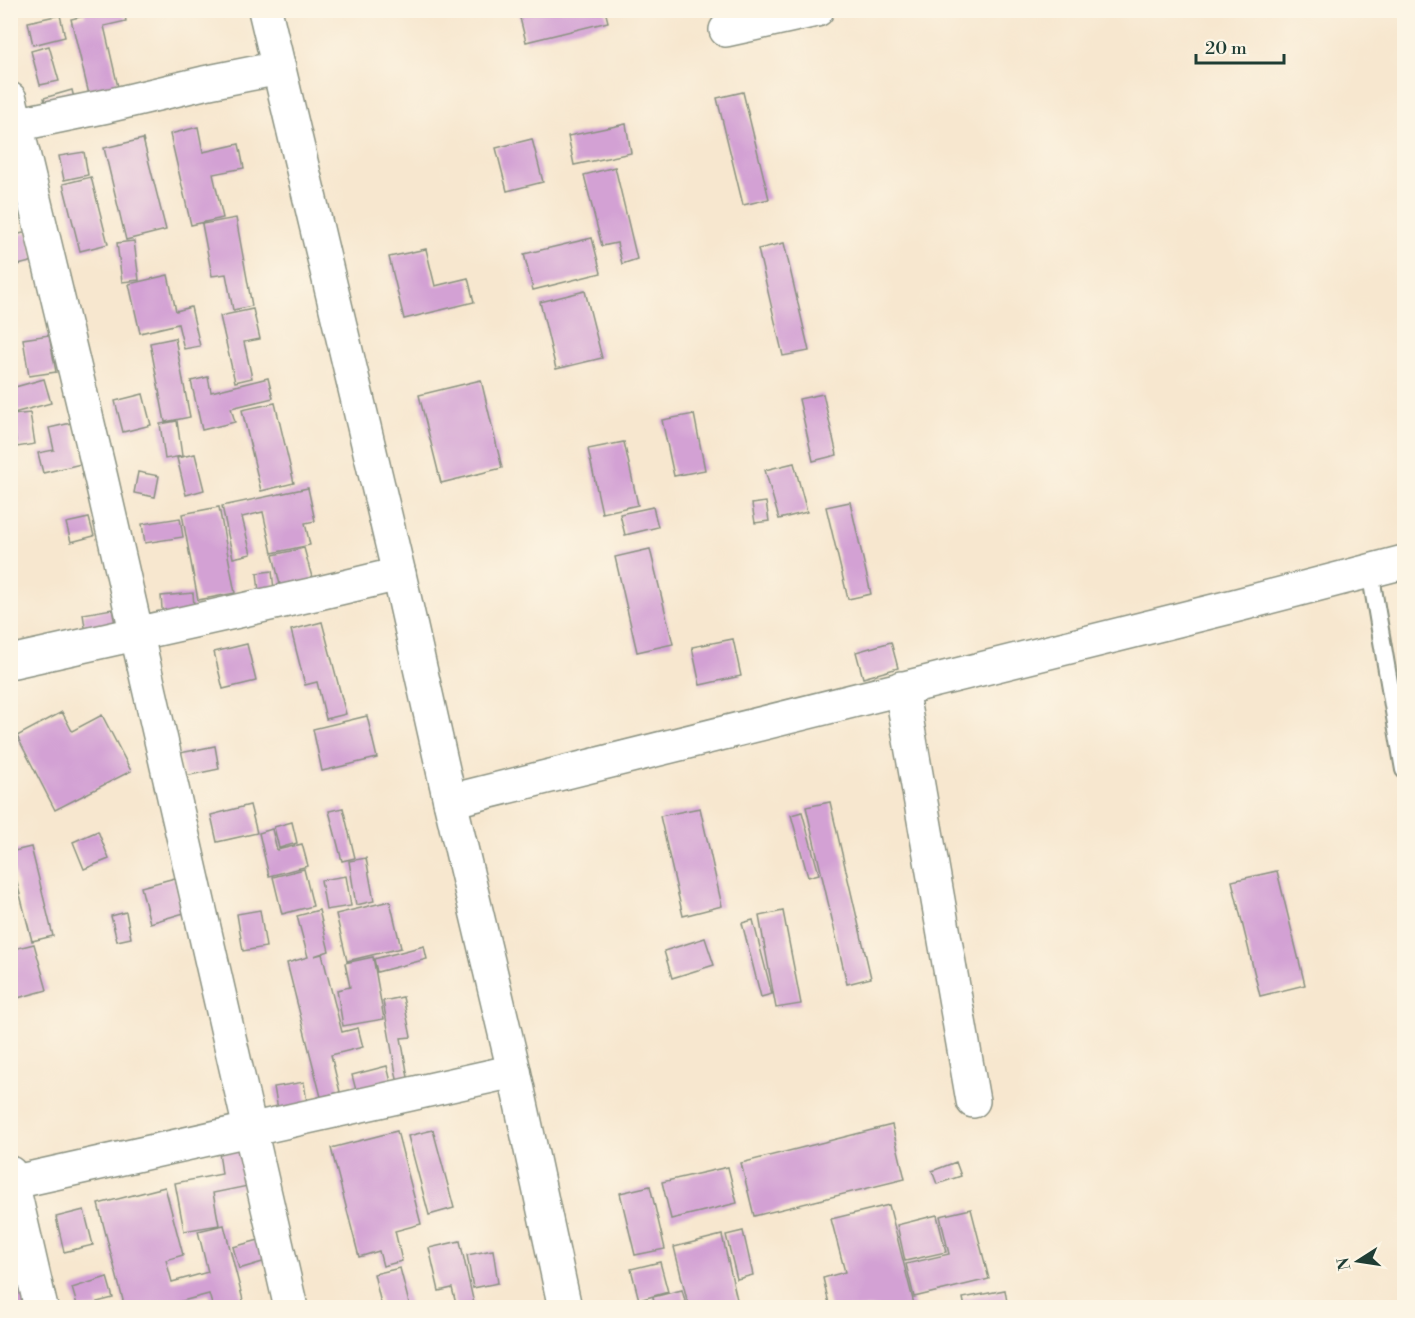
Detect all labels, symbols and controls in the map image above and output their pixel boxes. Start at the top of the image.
scale bar [1196,27,1284,65]
text: 20 m [1205,37,1247,60]
north arrow [1328,1231,1388,1291]
text: N [1333,1255,1355,1272]

